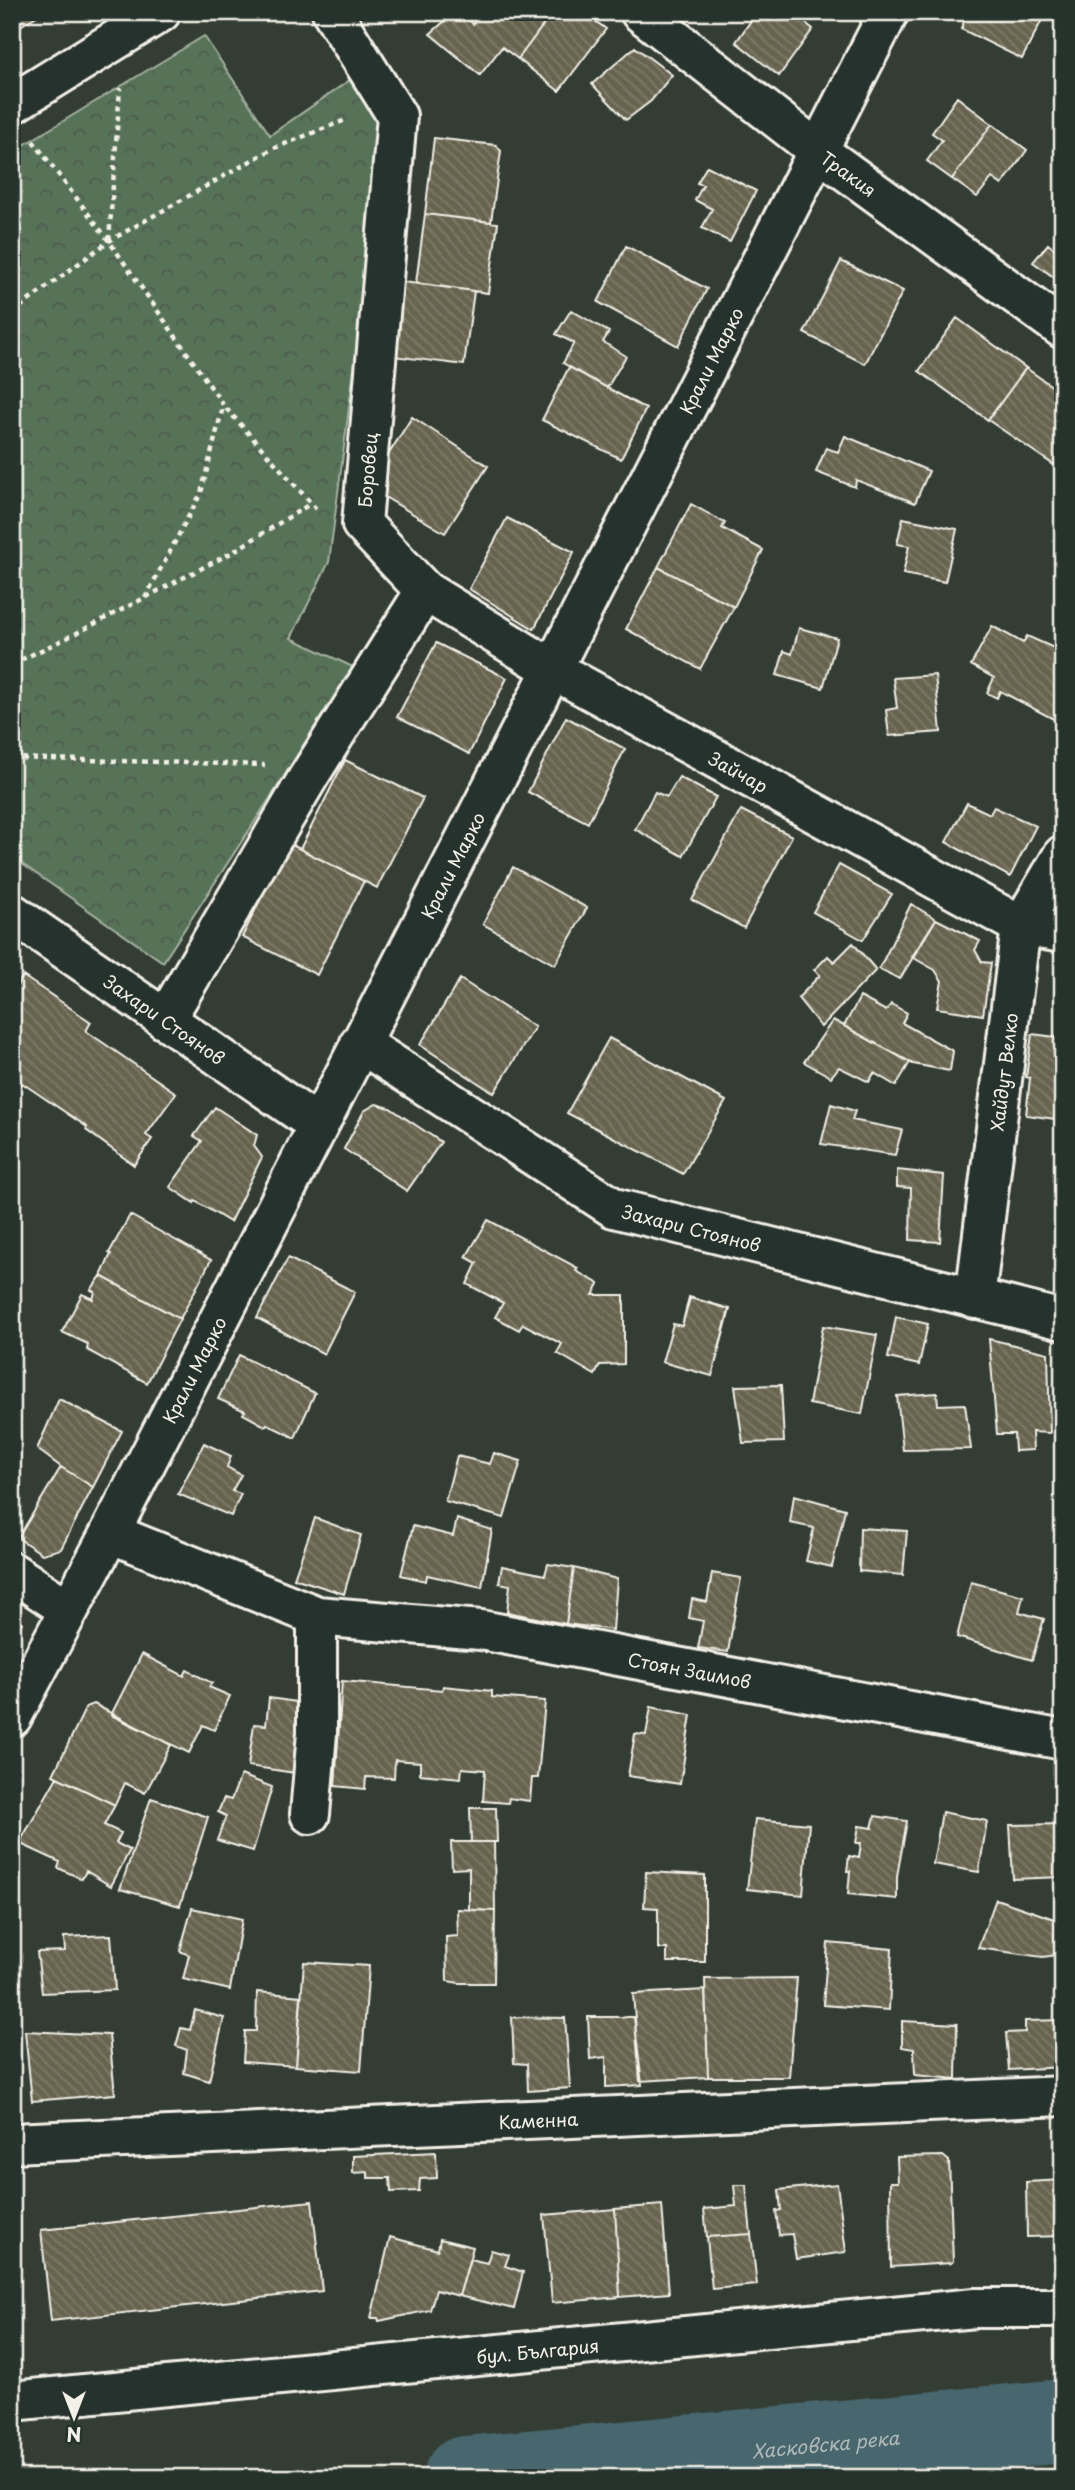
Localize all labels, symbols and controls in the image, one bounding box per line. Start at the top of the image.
street label: Тракия [816,144,882,203]
street label: Крали Марко [672,302,749,419]
street label: Боровец [350,431,383,508]
street label: Зайчар [704,744,773,799]
street label: Крали Марко [413,807,491,923]
street label: Захари Стоянов [99,967,231,1070]
street label: Хайдут Велко [982,1011,1024,1132]
street label: Захари Стоянов [620,1197,764,1258]
street label: Крали Марко [155,1311,232,1428]
street label: Стоян Заимов [626,1645,754,1694]
street label: Каменна [498,2104,580,2135]
street label: бул. България [475,2331,600,2370]
north arrow [38,2382,108,2452]
text: N [66,2421,82,2449]
water label: Хасковска река [750,2423,902,2465]

